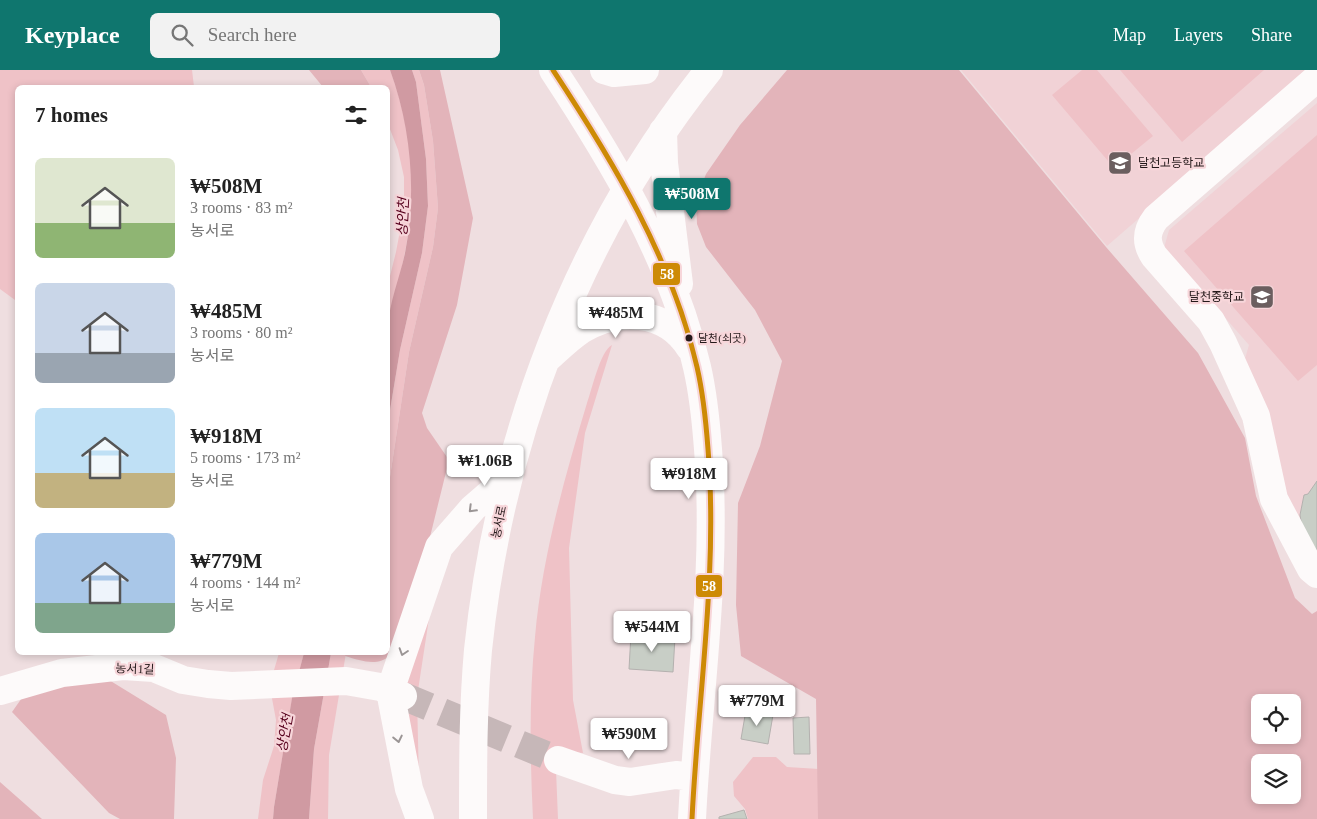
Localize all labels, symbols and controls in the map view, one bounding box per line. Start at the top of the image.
search box [150,13,500,58]
icon: search [168,21,196,49]
text: Keyplace [25,22,120,48]
text: Search here [208,24,297,45]
text: Map [1113,25,1146,45]
text: Layers [1174,25,1223,45]
text: Share [1251,25,1292,45]
icon: filters [342,101,370,129]
text: 7 homes [35,103,108,127]
school or university icon: 달천고등학교 [1107,150,1133,176]
place label: 달천고등학교 [1138,156,1204,170]
text: ₩508M [190,174,262,198]
icon: home [75,178,135,238]
pin: ₩508M [657,178,727,220]
text: ₩508M [664,185,720,202]
water label: 상안천 [394,196,412,237]
text: 3 rooms · 83 m² [190,199,293,216]
text: 농서로 [190,222,234,239]
line badge: 58 [652,262,681,286]
text: 58 [660,267,674,282]
school or university icon: 달천중학교 [1249,284,1275,310]
place label: 달천중학교 [1189,290,1244,304]
pin: ₩485M [581,296,651,339]
text: ₩485M [190,299,262,323]
icon: home [75,303,135,363]
text: ₩485M [588,304,644,321]
text: 3 rooms · 80 m² [190,324,293,341]
place label: 달천(쇠곳) [698,332,746,345]
marker: 달천(쇠곳) [684,333,694,343]
text: 농서로 [190,347,234,364]
text: ₩918M [190,424,262,448]
icon: home [75,428,135,488]
pin: ₩1.06B [444,444,526,487]
text: 5 rooms · 173 m² [190,449,301,466]
text: ₩1.06B [458,452,512,469]
pin: ₩918M [654,458,724,500]
text: ₩918M [661,465,717,482]
text: 농서로 [190,472,234,489]
one-way arrow [469,503,478,512]
street label: 농서로 [489,504,509,540]
text: ₩779M [190,549,262,573]
icon: home [75,553,135,613]
text: 4 rooms · 144 m² [190,574,301,591]
line badge: 58 [695,574,723,598]
text: 58 [702,579,716,594]
text: 농서로 [190,597,234,614]
pin: ₩544M [617,610,687,653]
text: ₩544M [624,618,680,635]
one-way arrow [398,648,408,656]
street label: 농서1길 [115,661,155,677]
pin: ₩779M [722,684,792,727]
text: ₩779M [729,692,785,709]
map controls [1251,694,1301,804]
button: locate [1251,694,1301,744]
water label: 상안천 [274,712,296,753]
pin: ₩590M [594,718,664,760]
text: ₩590M [601,725,657,742]
one-way arrow [392,734,403,743]
button: layers [1251,754,1301,804]

